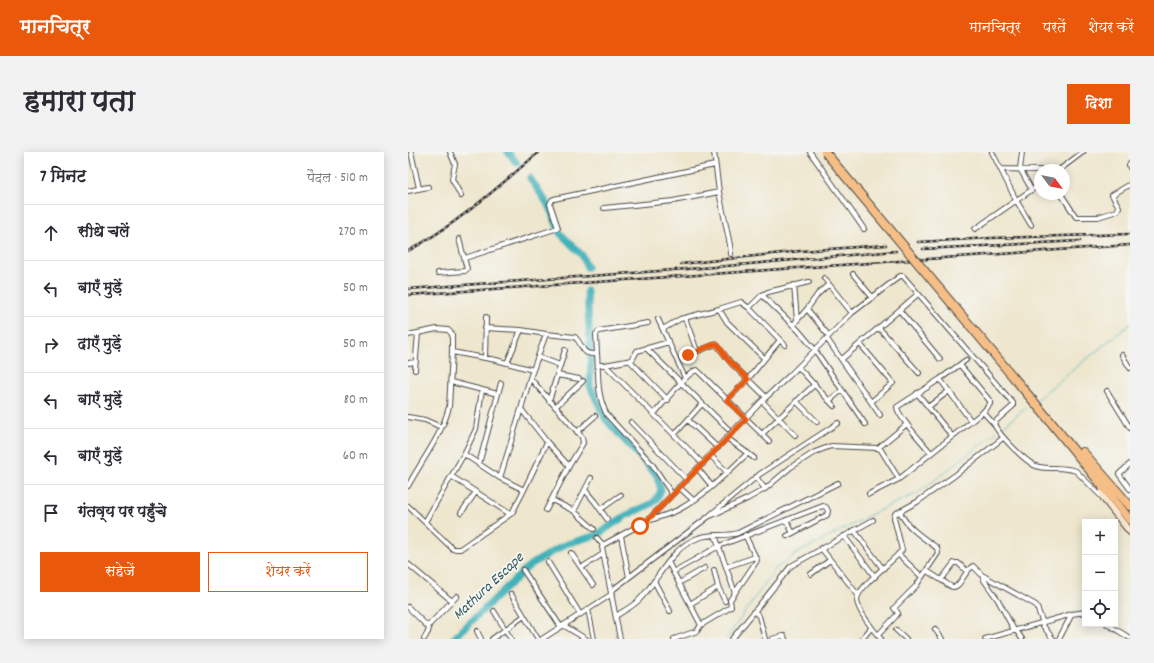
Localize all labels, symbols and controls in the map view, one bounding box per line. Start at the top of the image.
text: मानचित्र [20,15,90,42]
text: मानचित्र [969,18,1021,38]
text: परतें [1043,18,1066,38]
text: शेयर करें [1088,18,1134,38]
text: हमारा पता [24,84,135,124]
button: दिशा [1067,84,1130,124]
north arrow [1034,164,1070,200]
text: 7 मिनट [40,166,86,190]
text: पैदल · 510 m [307,169,368,188]
icon: ahead [40,222,62,244]
text: सीधे चलें [78,222,129,244]
text: 270 m [338,223,368,242]
icon: left [40,278,62,300]
text: बाएँ मुड़ें [78,278,122,300]
text: 50 m [343,279,368,298]
icon: right [40,334,62,356]
text: दाएँ मुड़ें [78,334,121,356]
text: 50 m [343,335,368,354]
route end [679,346,697,364]
icon: left [40,390,62,412]
text: बाएँ मुड़ें [78,390,122,412]
text: 80 m [344,391,368,410]
icon: left [40,446,62,468]
text: बाएँ मुड़ें [78,446,122,468]
text: 60 m [343,447,368,466]
icon: arrive [40,502,62,524]
text: गंतव्य पर पहुँचे [78,502,167,524]
route start [631,517,649,535]
map controls [1082,519,1118,627]
button: + [1082,519,1118,555]
water label: Mathura Escape [448,547,531,626]
button: सहेजें [40,552,200,592]
button: शेयर करें [208,552,368,592]
button: − [1082,555,1118,591]
button: locate [1082,591,1118,627]

